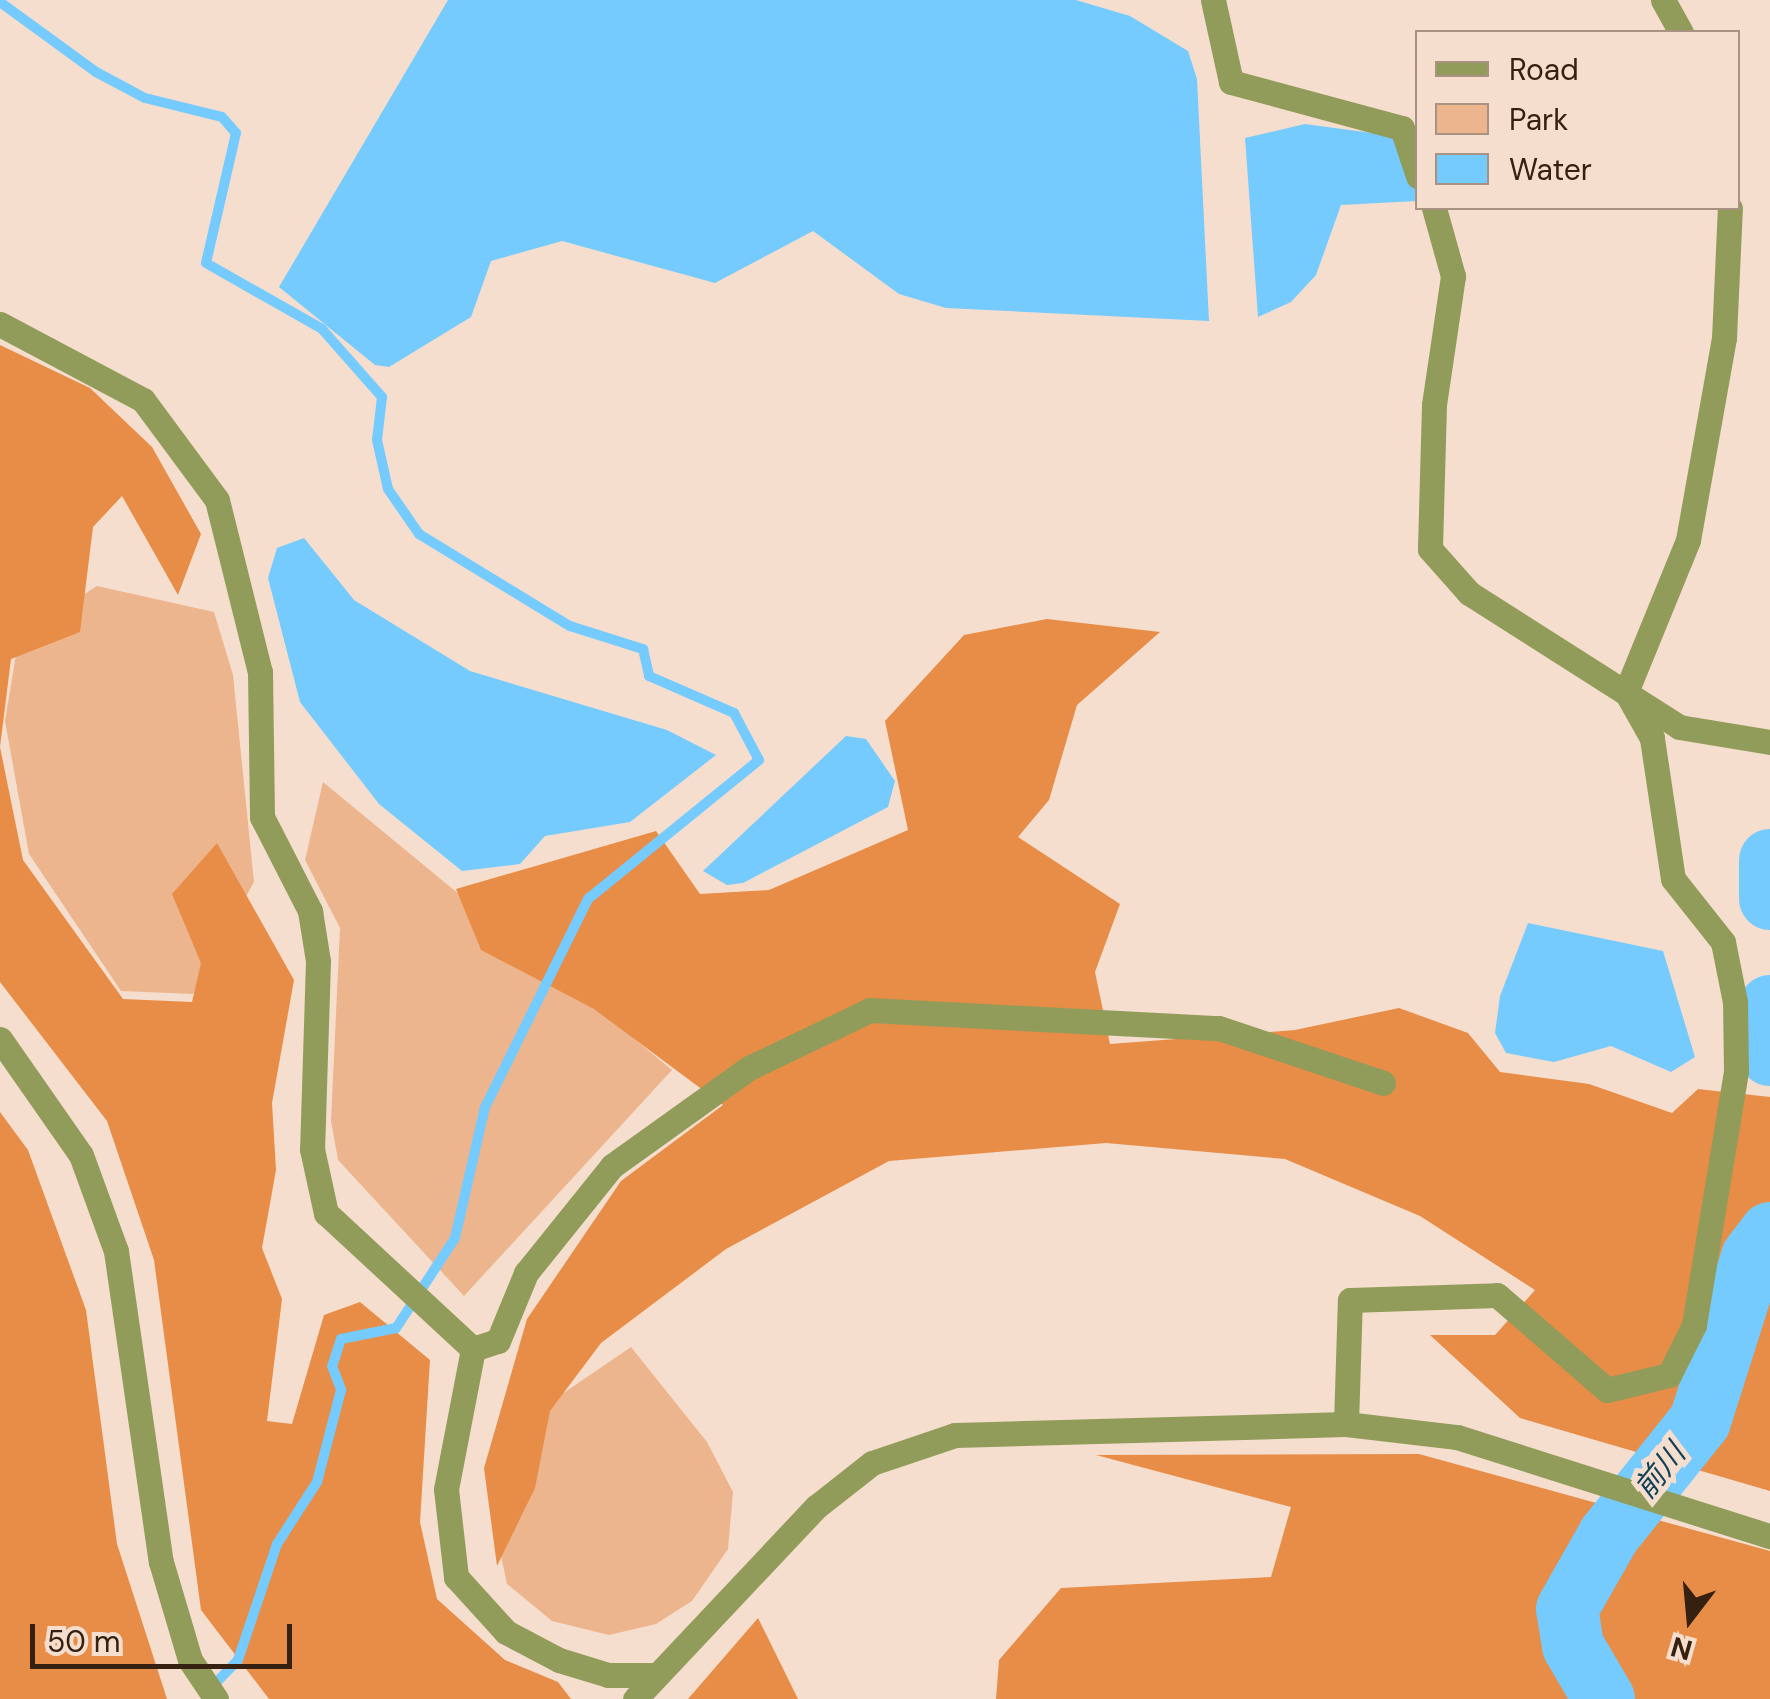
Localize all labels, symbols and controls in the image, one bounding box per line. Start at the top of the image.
legend [1415,30,1740,210]
text: Road [1509,50,1579,89]
text: Park [1509,100,1568,139]
text: Water [1509,150,1592,189]
water label: 前川 [1627,1436,1693,1506]
north arrow [1640,1569,1740,1669]
scale bar [35,1604,298,1666]
text: 50 m [47,1622,121,1661]
text: N [1667,1628,1697,1669]

